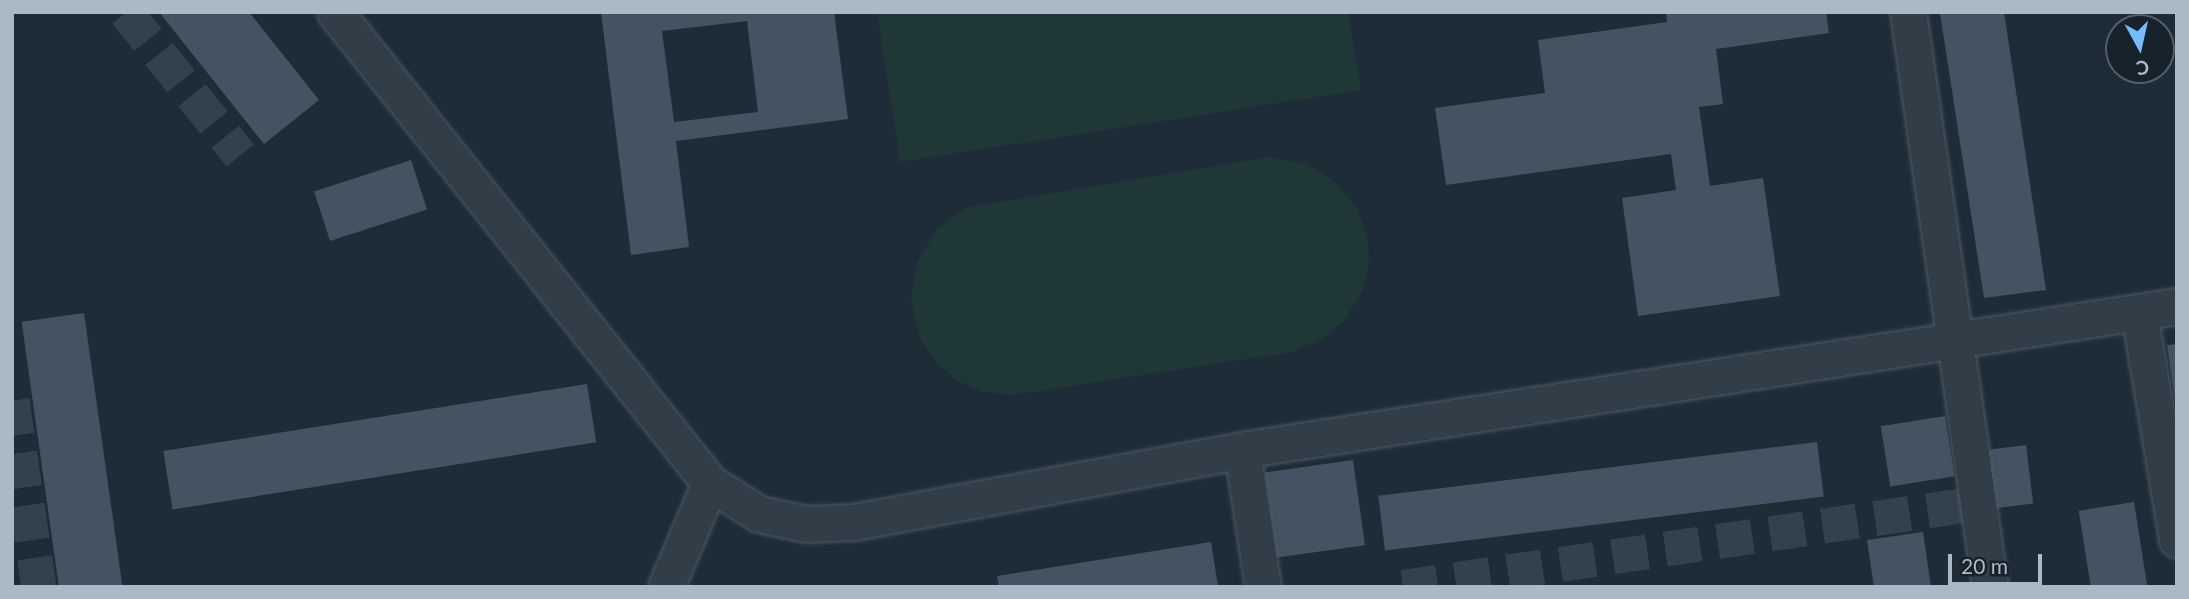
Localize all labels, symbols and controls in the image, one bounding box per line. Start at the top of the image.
north arrow [2105,14,2175,84]
text: С [2135,56,2151,81]
scale bar [1951,540,2046,584]
text: 20 m [1961,553,2008,578]

